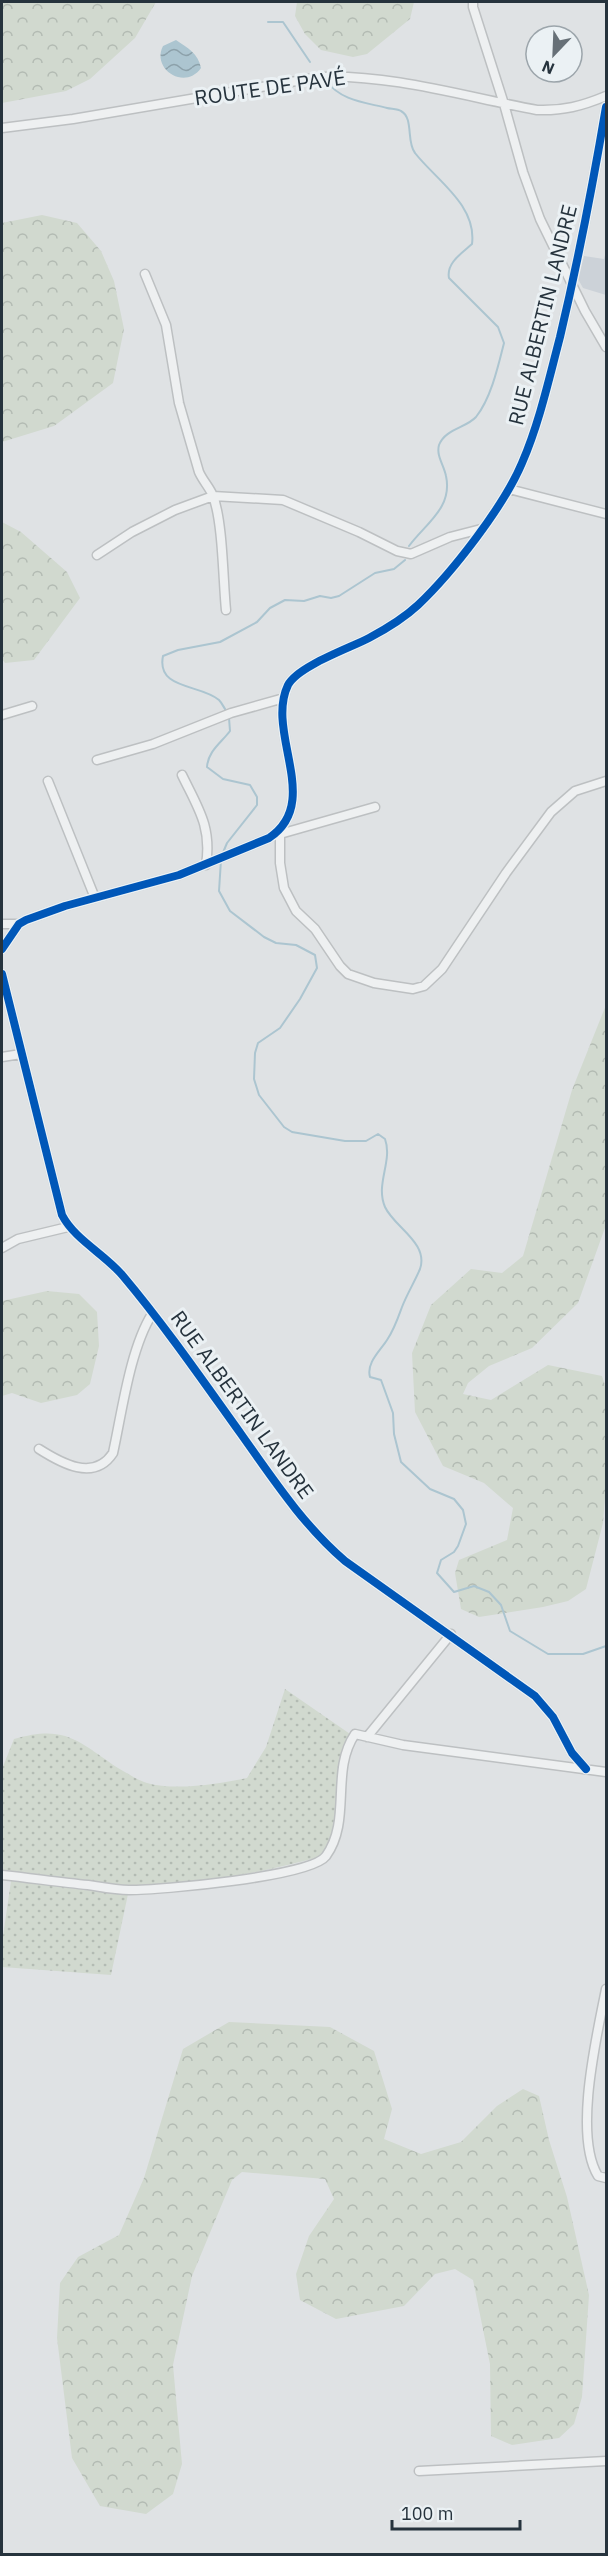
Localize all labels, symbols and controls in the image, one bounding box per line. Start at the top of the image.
north arrow [524,24,584,84]
text: N [539,56,557,79]
street label: ROUTE DE PAVÉ [193,63,347,111]
street label: RUE ALBERTIN LANDRE [501,201,583,428]
street label: RUE ALBERTIN LANDRE [165,1305,321,1504]
scale bar [392,2493,520,2531]
text: 100 m [401,2502,453,2525]

